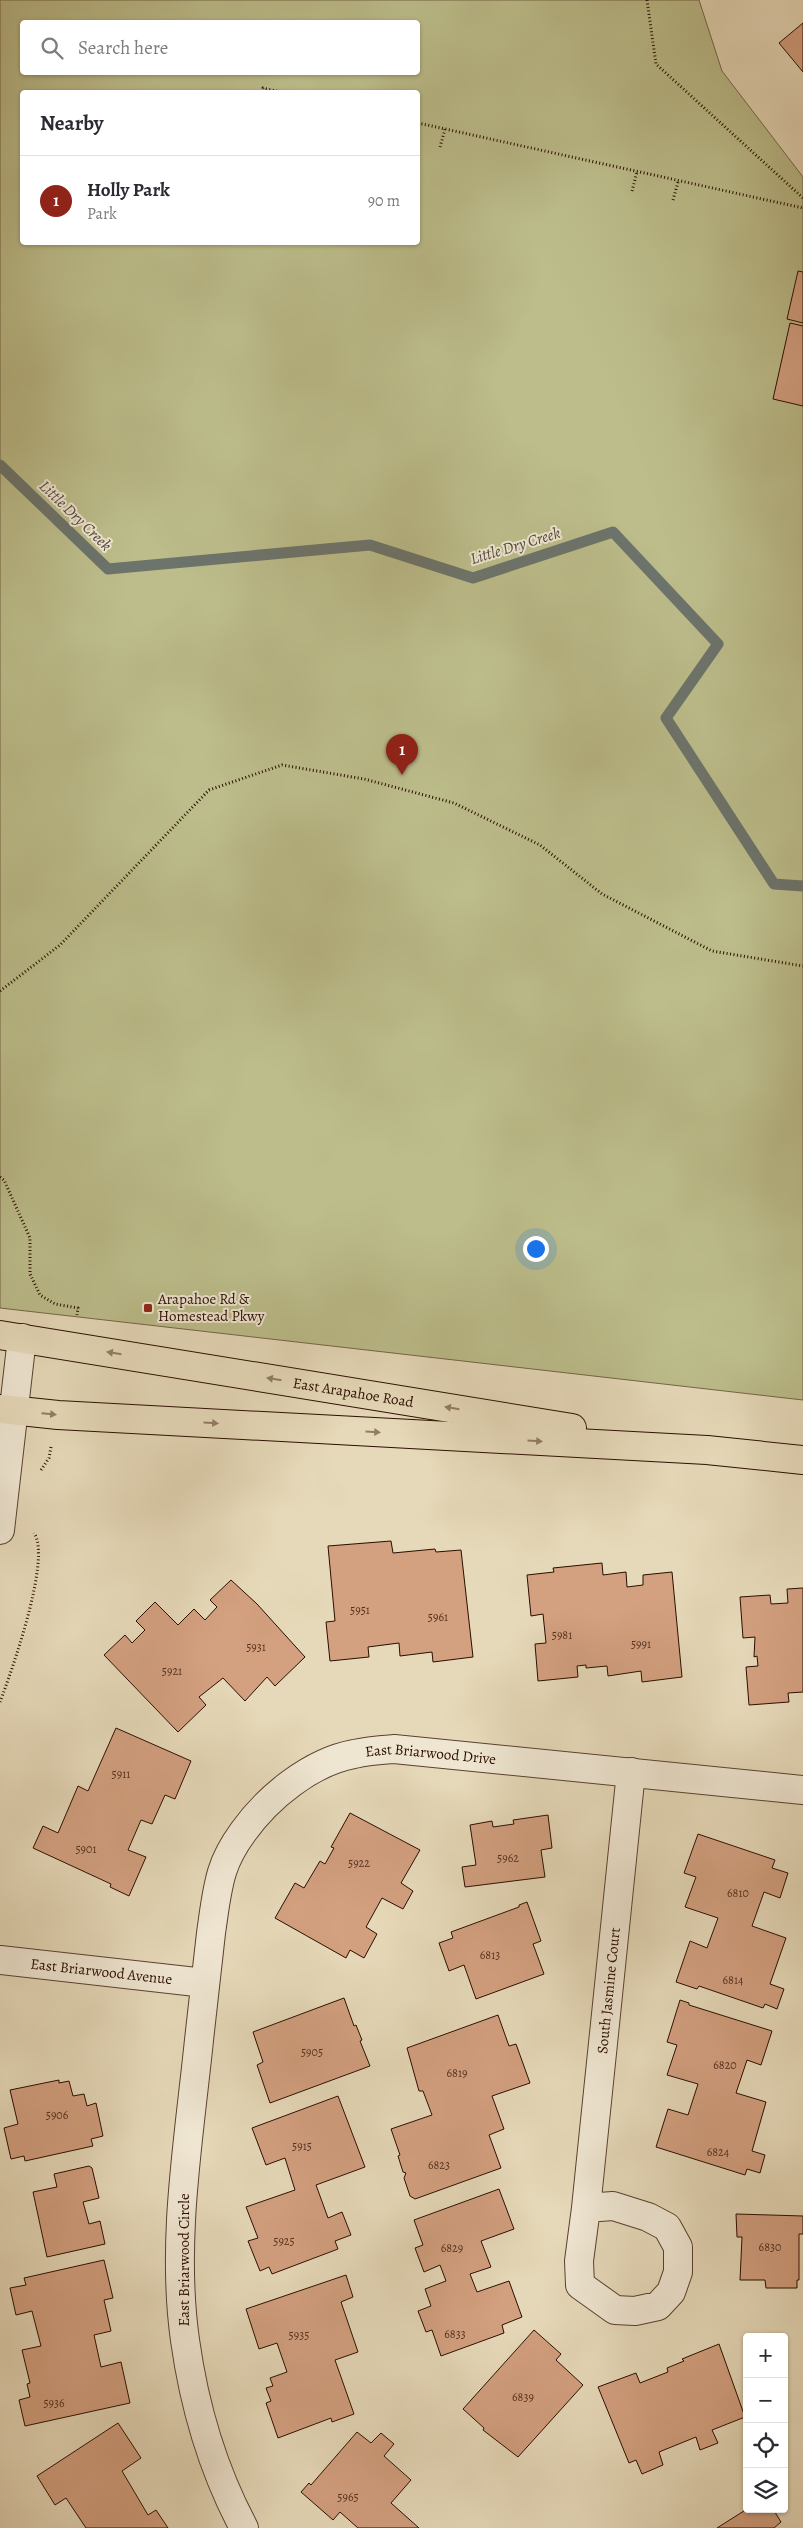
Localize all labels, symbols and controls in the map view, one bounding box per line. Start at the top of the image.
search box [20,20,420,75]
icon: search [38,34,66,62]
text: Search here [78,35,168,61]
text: Nearby [40,109,103,137]
text: Holly Park [87,177,170,203]
text: 1 [53,190,59,212]
text: 90 m [368,190,400,212]
text: Park [87,203,117,225]
water label: Little Dry Creek [34,475,116,556]
water label: Little Dry Creek [468,522,563,570]
pin: 1 [386,734,418,775]
your location [523,1236,549,1262]
place label: Arapahoe Rd & Homestead Pkwy [157,1289,265,1326]
marker: Arapahoe Rd & Homestead Pkwy [142,1302,154,1314]
one-way arrow [105,1348,121,1356]
street label: East Arapahoe Road [292,1373,416,1412]
one-way arrow [266,1375,282,1383]
one-way arrow [443,1403,459,1411]
one-way arrow [41,1410,57,1418]
one-way arrow [203,1419,219,1427]
one-way arrow [365,1428,381,1436]
one-way arrow [528,1437,544,1445]
house number: 5951 [350,1602,370,1618]
house number: 5961 [428,1609,448,1625]
house number: 5981 [552,1627,572,1643]
house number: 5991 [631,1636,651,1652]
house number: 5931 [246,1639,266,1655]
house number: 5921 [162,1663,182,1679]
street label: East Briarwood Drive [364,1739,497,1769]
house number: 5911 [112,1766,130,1782]
house number: 5901 [75,1841,97,1857]
house number: 5962 [497,1850,519,1866]
house number: 5922 [348,1855,370,1871]
house number: 6810 [727,1885,749,1901]
street label: South Jasmine Court [592,1926,625,2055]
house number: 6813 [480,1947,500,1963]
street label: East Briarwood Avenue [29,1953,174,1989]
house number: 6814 [723,1972,744,1988]
house number: 5905 [301,2044,323,2060]
house number: 6820 [713,2057,737,2073]
house number: 6819 [447,2065,467,2081]
house number: 5906 [46,2107,69,2123]
house number: 5915 [292,2138,312,2154]
house number: 6824 [707,2144,730,2160]
house number: 6823 [428,2157,450,2173]
street label: East Briarwood Circle [174,2193,194,2327]
house number: 5925 [273,2233,295,2249]
house number: 6830 [759,2239,781,2255]
house number: 6829 [441,2240,463,2256]
house number: 6833 [444,2326,466,2342]
house number: 5935 [289,2327,309,2343]
map controls [743,2333,788,2513]
button: + [743,2333,788,2378]
button: − [743,2378,788,2423]
house number: 6839 [512,2389,534,2405]
house number: 5936 [43,2395,65,2411]
button: locate [743,2423,788,2468]
button: layers [743,2468,788,2513]
house number: 5965 [337,2489,359,2505]

